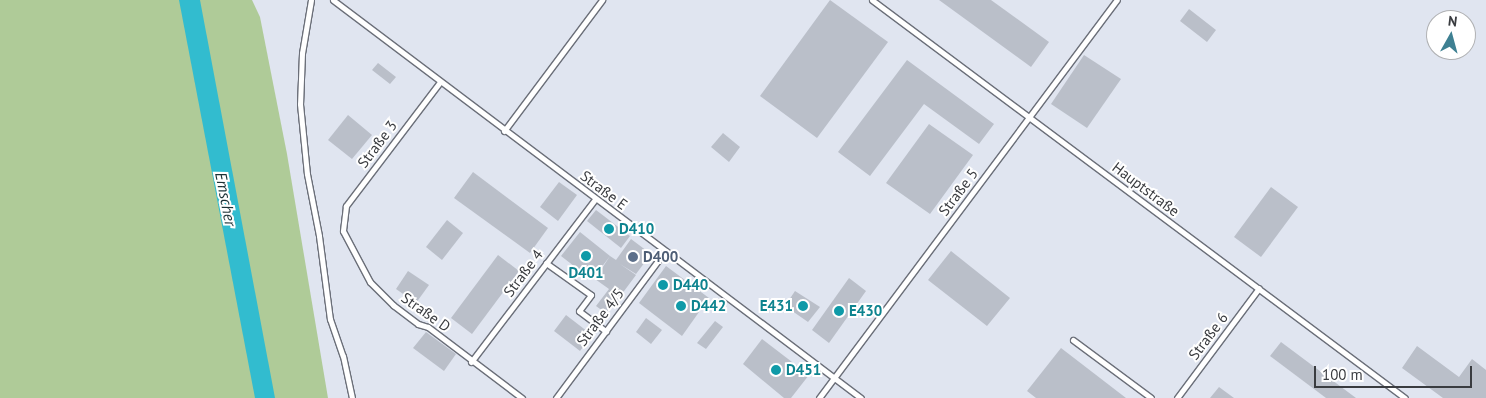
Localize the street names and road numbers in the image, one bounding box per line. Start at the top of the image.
street label: Straße 3 [353,117,401,171]
street label: Hauptstraße [1109,158,1183,220]
street label: Straße 5 [934,165,982,219]
street label: Straße E [577,167,631,213]
street label: Straße 4 [499,246,547,300]
street label: Straße 4/5 [572,285,628,349]
street label: Straße D [398,289,454,335]
street label: Straße 6 [1184,309,1232,363]

